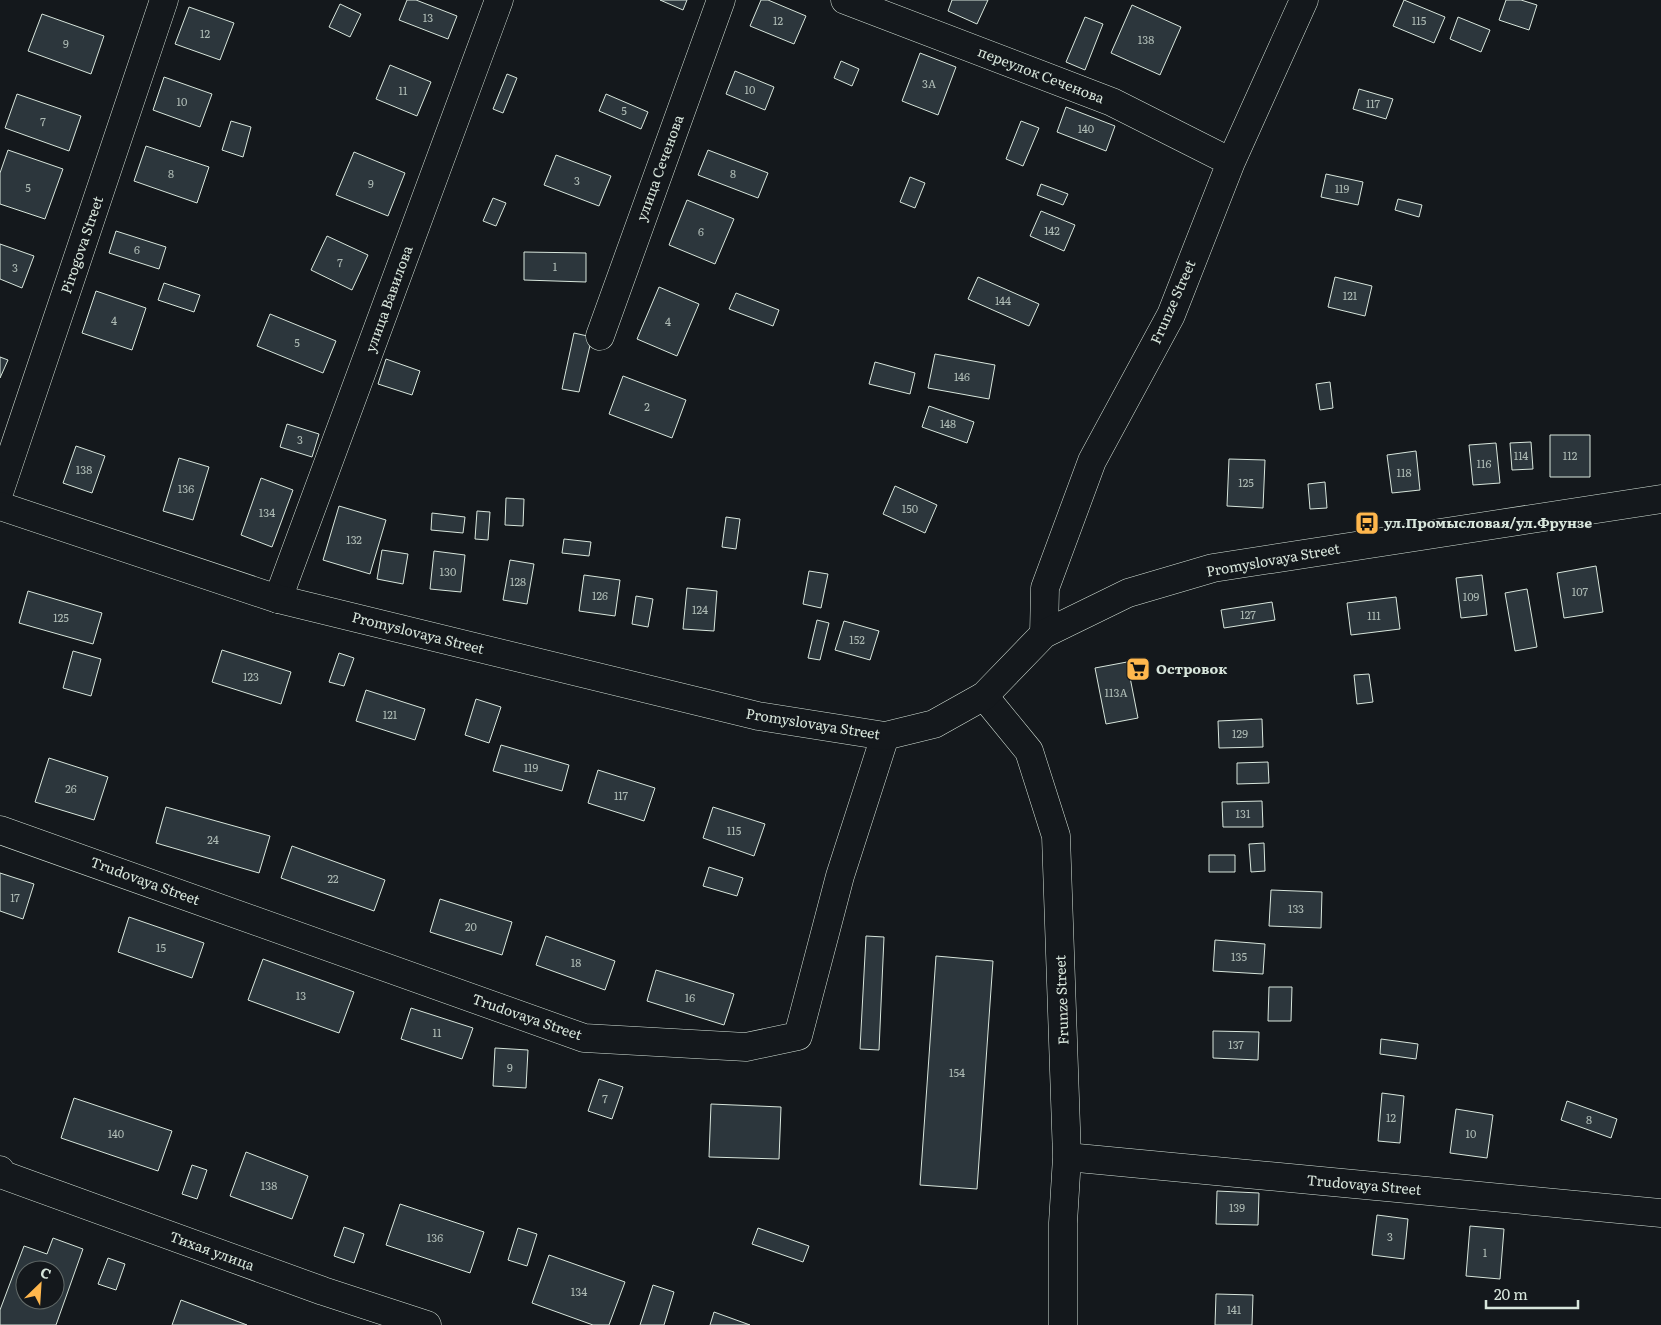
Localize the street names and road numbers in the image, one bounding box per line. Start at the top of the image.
street label: переулок Сеченова [975,41,1108,108]
street label: улица Сеченова [631,111,688,224]
street label: Pirogova Street [55,193,107,296]
street label: улица Вавилова [359,242,417,355]
street label: Frunze Street [1145,256,1200,347]
street label: Promyslovaya Street [1204,537,1342,581]
street label: Promyslovaya Street [350,606,487,658]
street label: Promyslovaya Street [745,703,882,744]
street label: Trudovaya Street [88,851,203,909]
street label: Frunze Street [1049,954,1073,1045]
street label: Trudovaya Street [470,988,585,1044]
street label: Trudovaya Street [1306,1169,1423,1199]
street label: Тихая улица [167,1225,258,1275]

